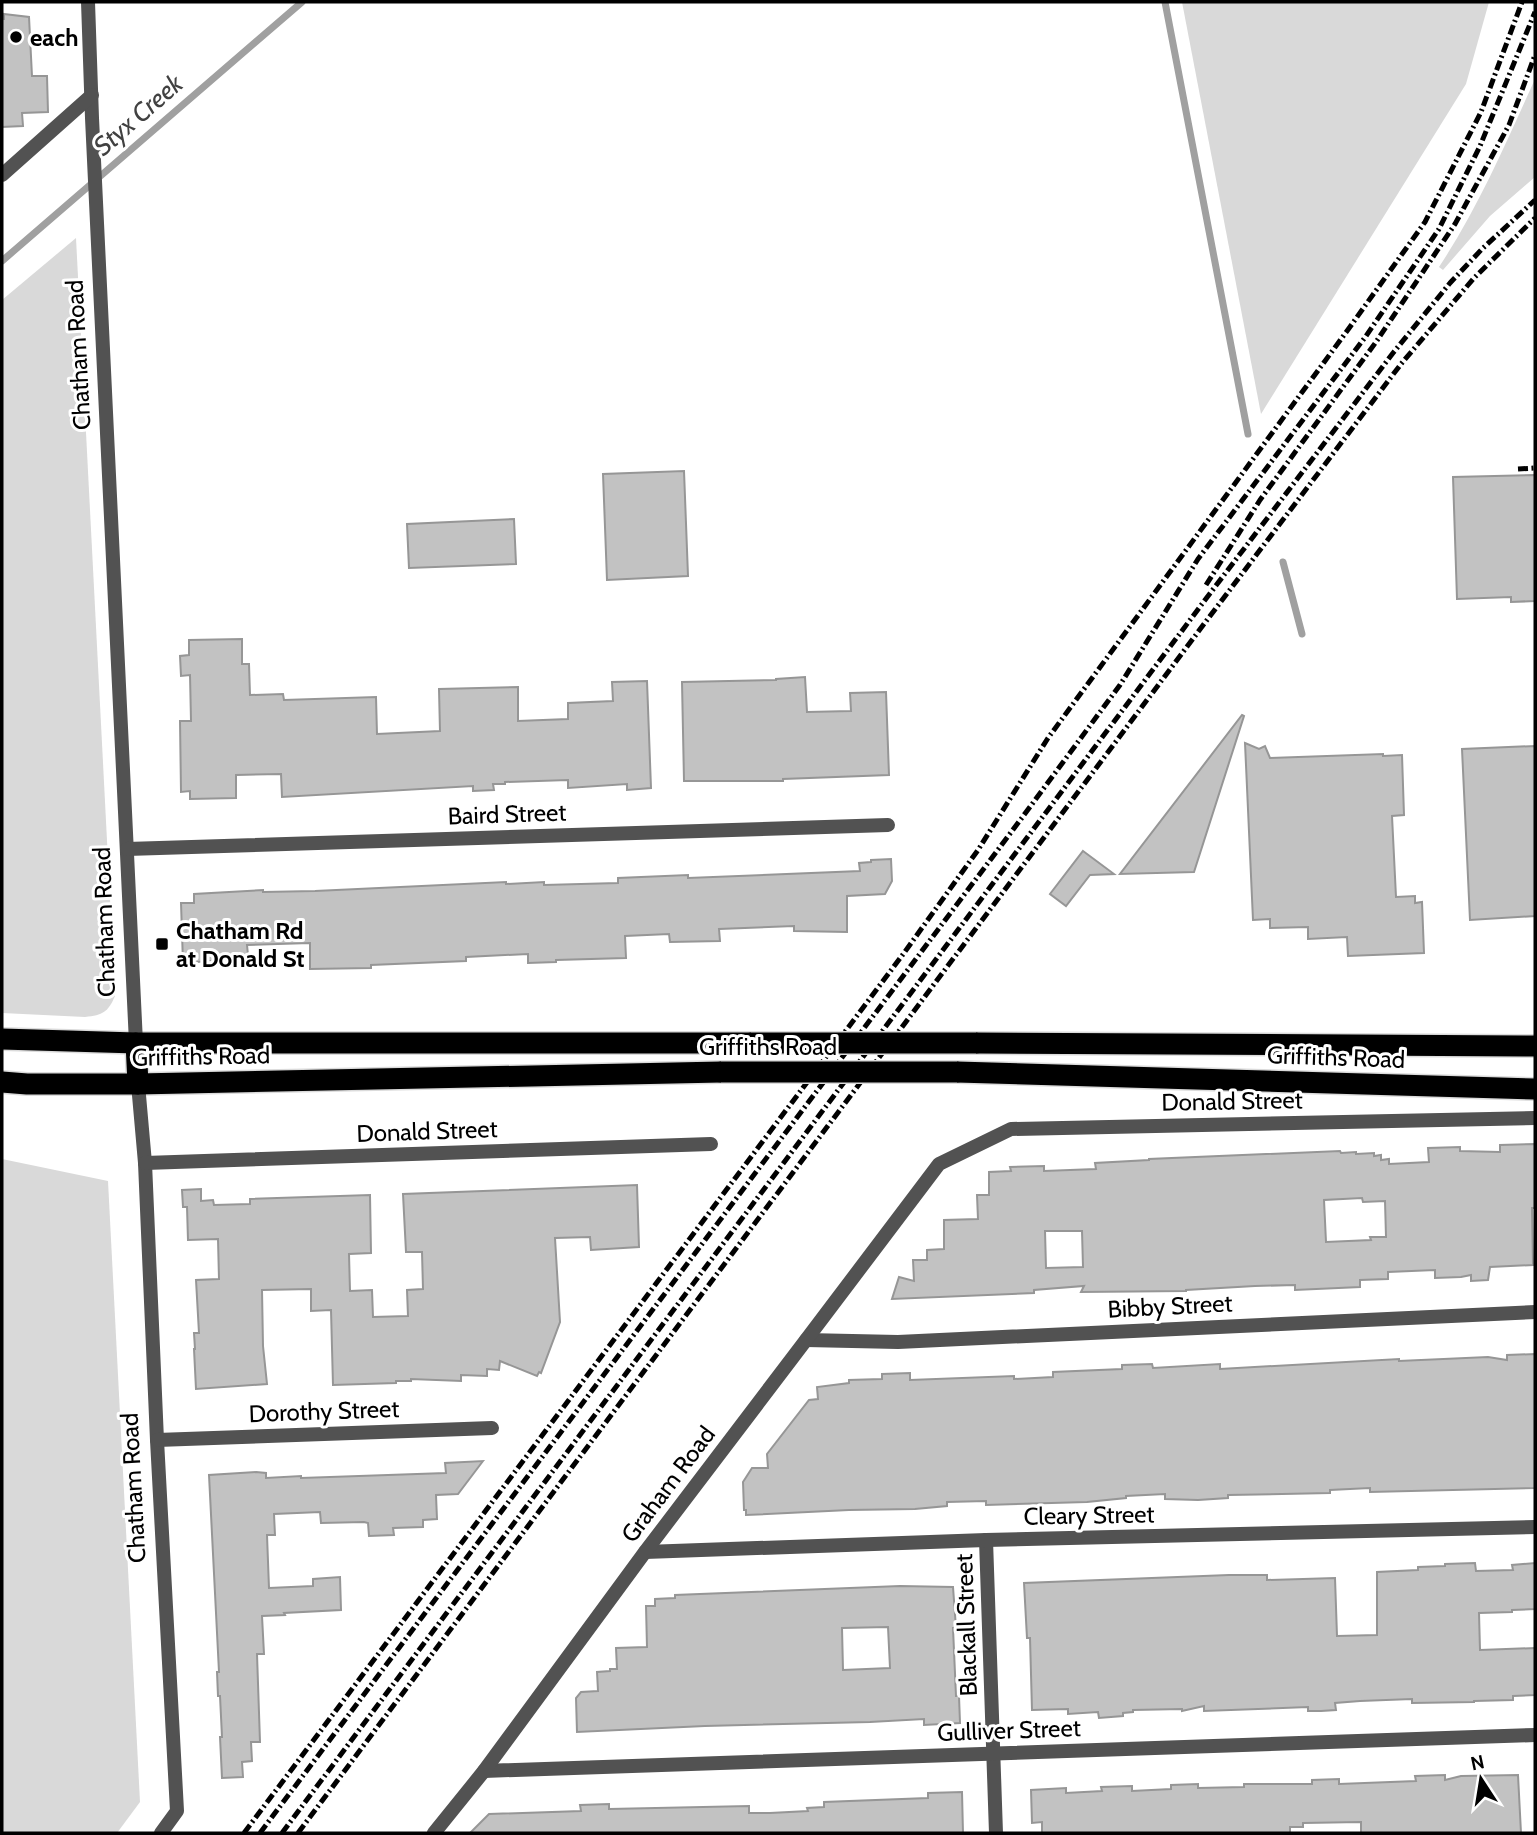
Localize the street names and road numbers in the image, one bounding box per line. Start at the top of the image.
street label: Chatham Road [60,279,96,431]
street label: Baird Street [447,797,567,831]
street label: Chatham Road [87,846,121,998]
street label: Griffiths Road [699,1032,837,1061]
street label: Griffiths Road [132,1040,270,1072]
street label: Griffiths Road [1266,1040,1406,1074]
street label: Donald Street [1161,1085,1303,1117]
street label: Donald Street [356,1114,498,1148]
street label: Bibby Street [1107,1288,1233,1324]
street label: Dorothy Street [248,1394,400,1428]
street label: Chatham Road [115,1412,151,1564]
street label: Graham Road [615,1420,721,1548]
street label: Cleary Street [1023,1499,1155,1531]
street label: Blackall Street [949,1553,983,1697]
street label: Gulliver Street [937,1713,1081,1747]

